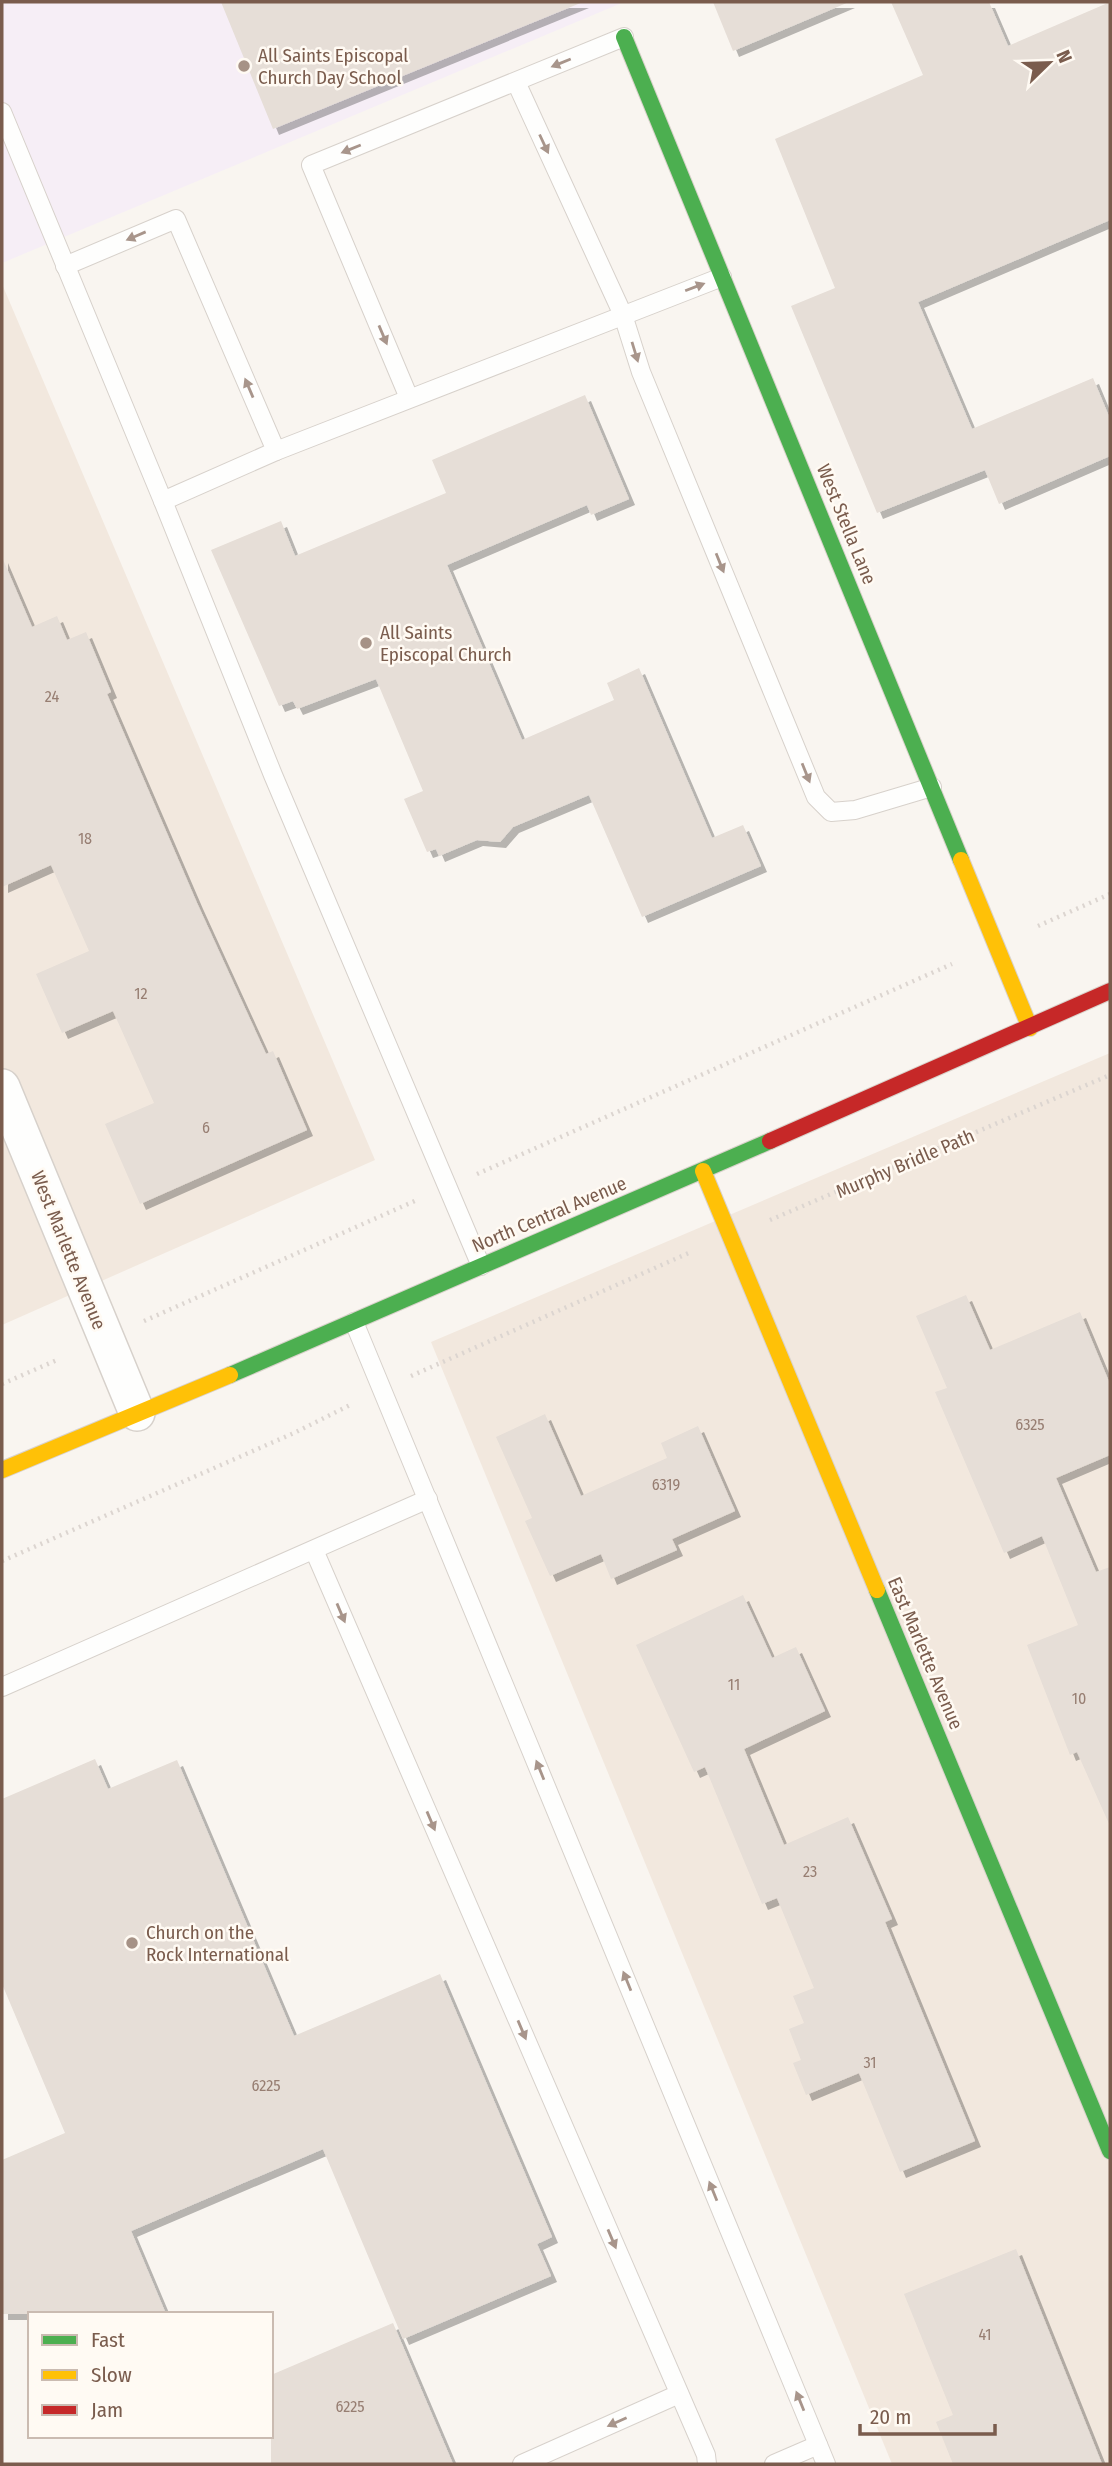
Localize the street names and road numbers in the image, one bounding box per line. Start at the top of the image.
street label: West Stella Lane [812,461,881,588]
street label: Murphy Bridle Path [832,1124,978,1203]
street label: West Marlette Avenue [26,1168,111,1333]
street label: North Central Avenue [469,1172,630,1257]
street label: East Marlette Avenue [883,1573,968,1733]

